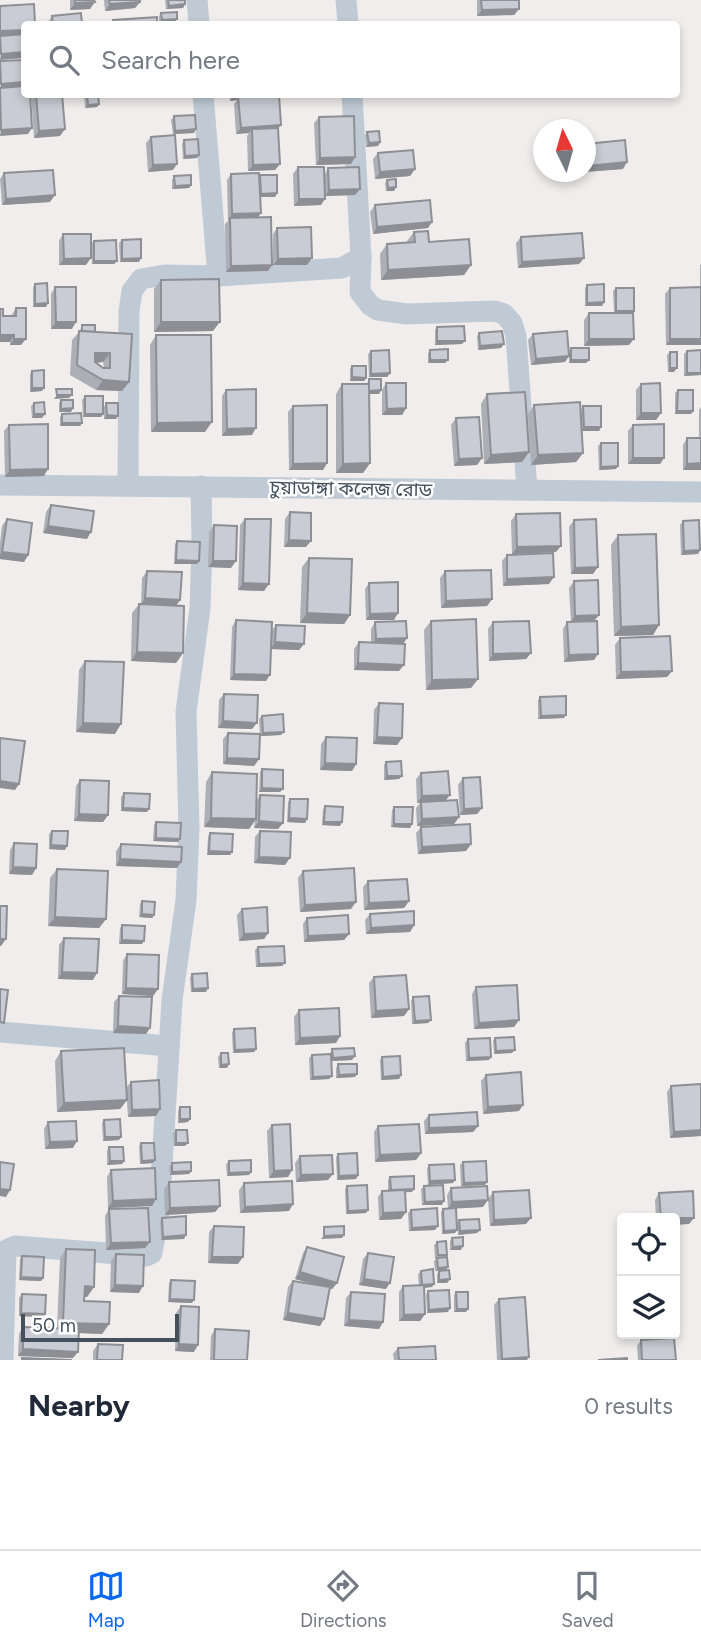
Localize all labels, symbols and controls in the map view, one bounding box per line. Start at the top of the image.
search box [21,21,680,98]
icon: search [45,41,83,79]
text: Search here [101,44,240,76]
north arrow [533,119,596,182]
street label: চুয়াডাঙ্গা কলেজ রোড [269,476,433,502]
map controls [617,1213,680,1339]
button: locate [617,1213,680,1276]
button: layers [617,1276,680,1339]
scale bar [21,1311,178,1343]
text: 50 m [32,1314,76,1337]
text: Nearby [28,1387,130,1424]
text: 0 results [584,1392,673,1420]
tab: Map [87,1567,125,1632]
tab: Directions [300,1567,387,1632]
tab: Saved [561,1567,614,1632]

